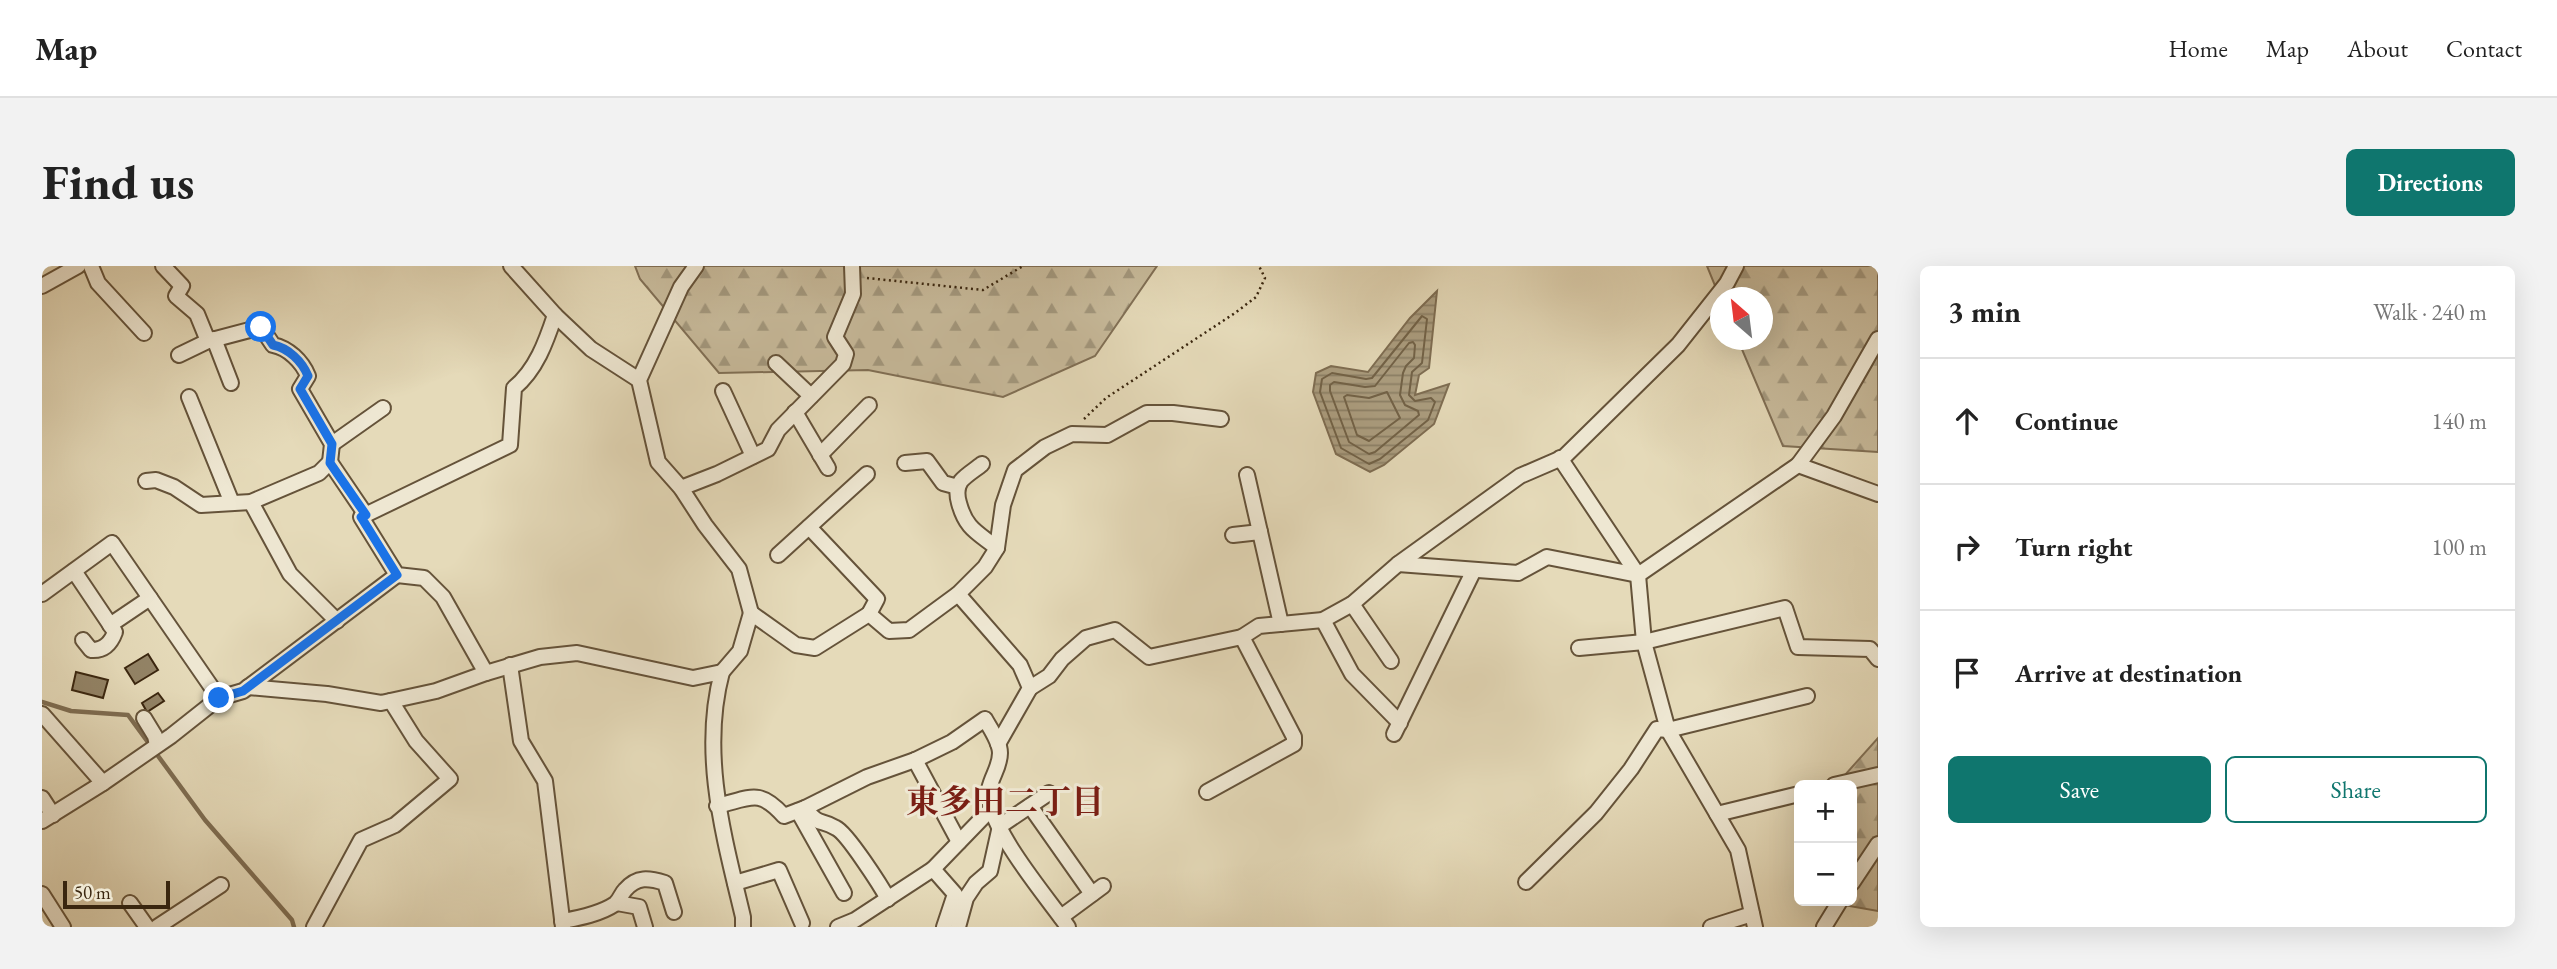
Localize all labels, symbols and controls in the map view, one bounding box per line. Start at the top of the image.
text: Map [35,27,97,70]
text: Home [2168,33,2228,64]
text: Map [2266,33,2309,64]
text: About [2347,33,2408,64]
text: Contact [2446,33,2522,64]
button: Directions [2346,149,2515,216]
text: Find us [42,150,194,214]
north arrow [1710,287,1773,350]
text: 3 min [1948,292,2021,331]
text: Walk · 240 m [2373,297,2487,327]
route start [245,311,276,342]
icon: ahead [1948,402,1986,440]
text: Continue [2015,404,2118,438]
text: 140 m [2431,406,2487,436]
icon: right [1948,528,1986,566]
text: Turn right [2015,530,2133,564]
text: 100 m [2431,532,2487,562]
icon: arrive [1948,654,1986,692]
text: Arrive at destination [2015,656,2242,690]
route end [203,682,234,713]
button: Save [1948,756,2211,823]
button: Share [2225,756,2487,823]
district label: 東多田二丁目 [906,780,1104,823]
map controls [1794,780,1857,906]
button: + [1794,780,1857,843]
button: − [1794,843,1857,906]
scale bar [63,878,170,910]
text: 50 m [74,880,111,905]

